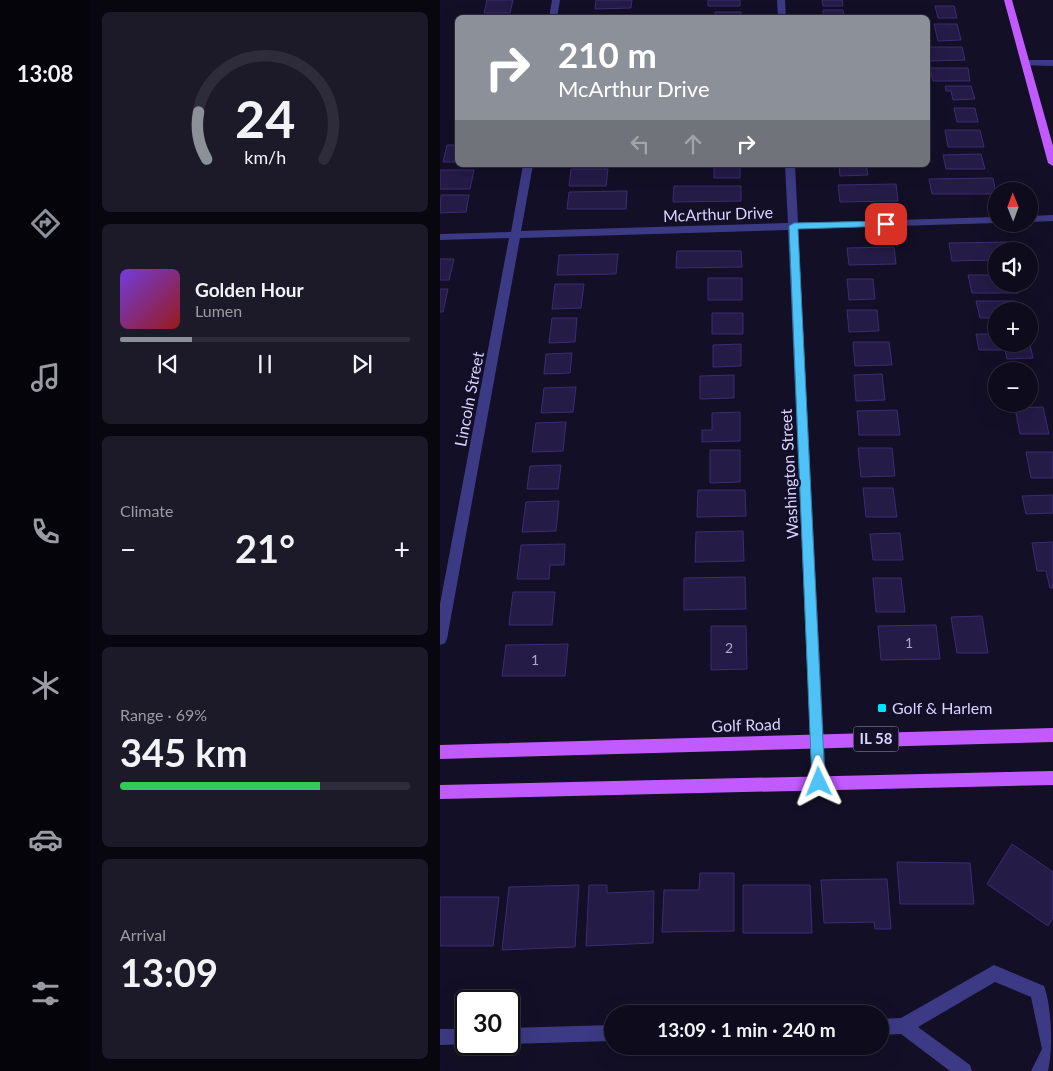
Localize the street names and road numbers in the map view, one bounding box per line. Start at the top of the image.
street label: McArthur Drive [663,202,773,225]
street label: Lincoln Street [450,349,487,448]
street label: Washington Street [776,408,801,540]
street label: Golf Road [711,714,781,735]
road number: IL 58 [854,726,898,752]

